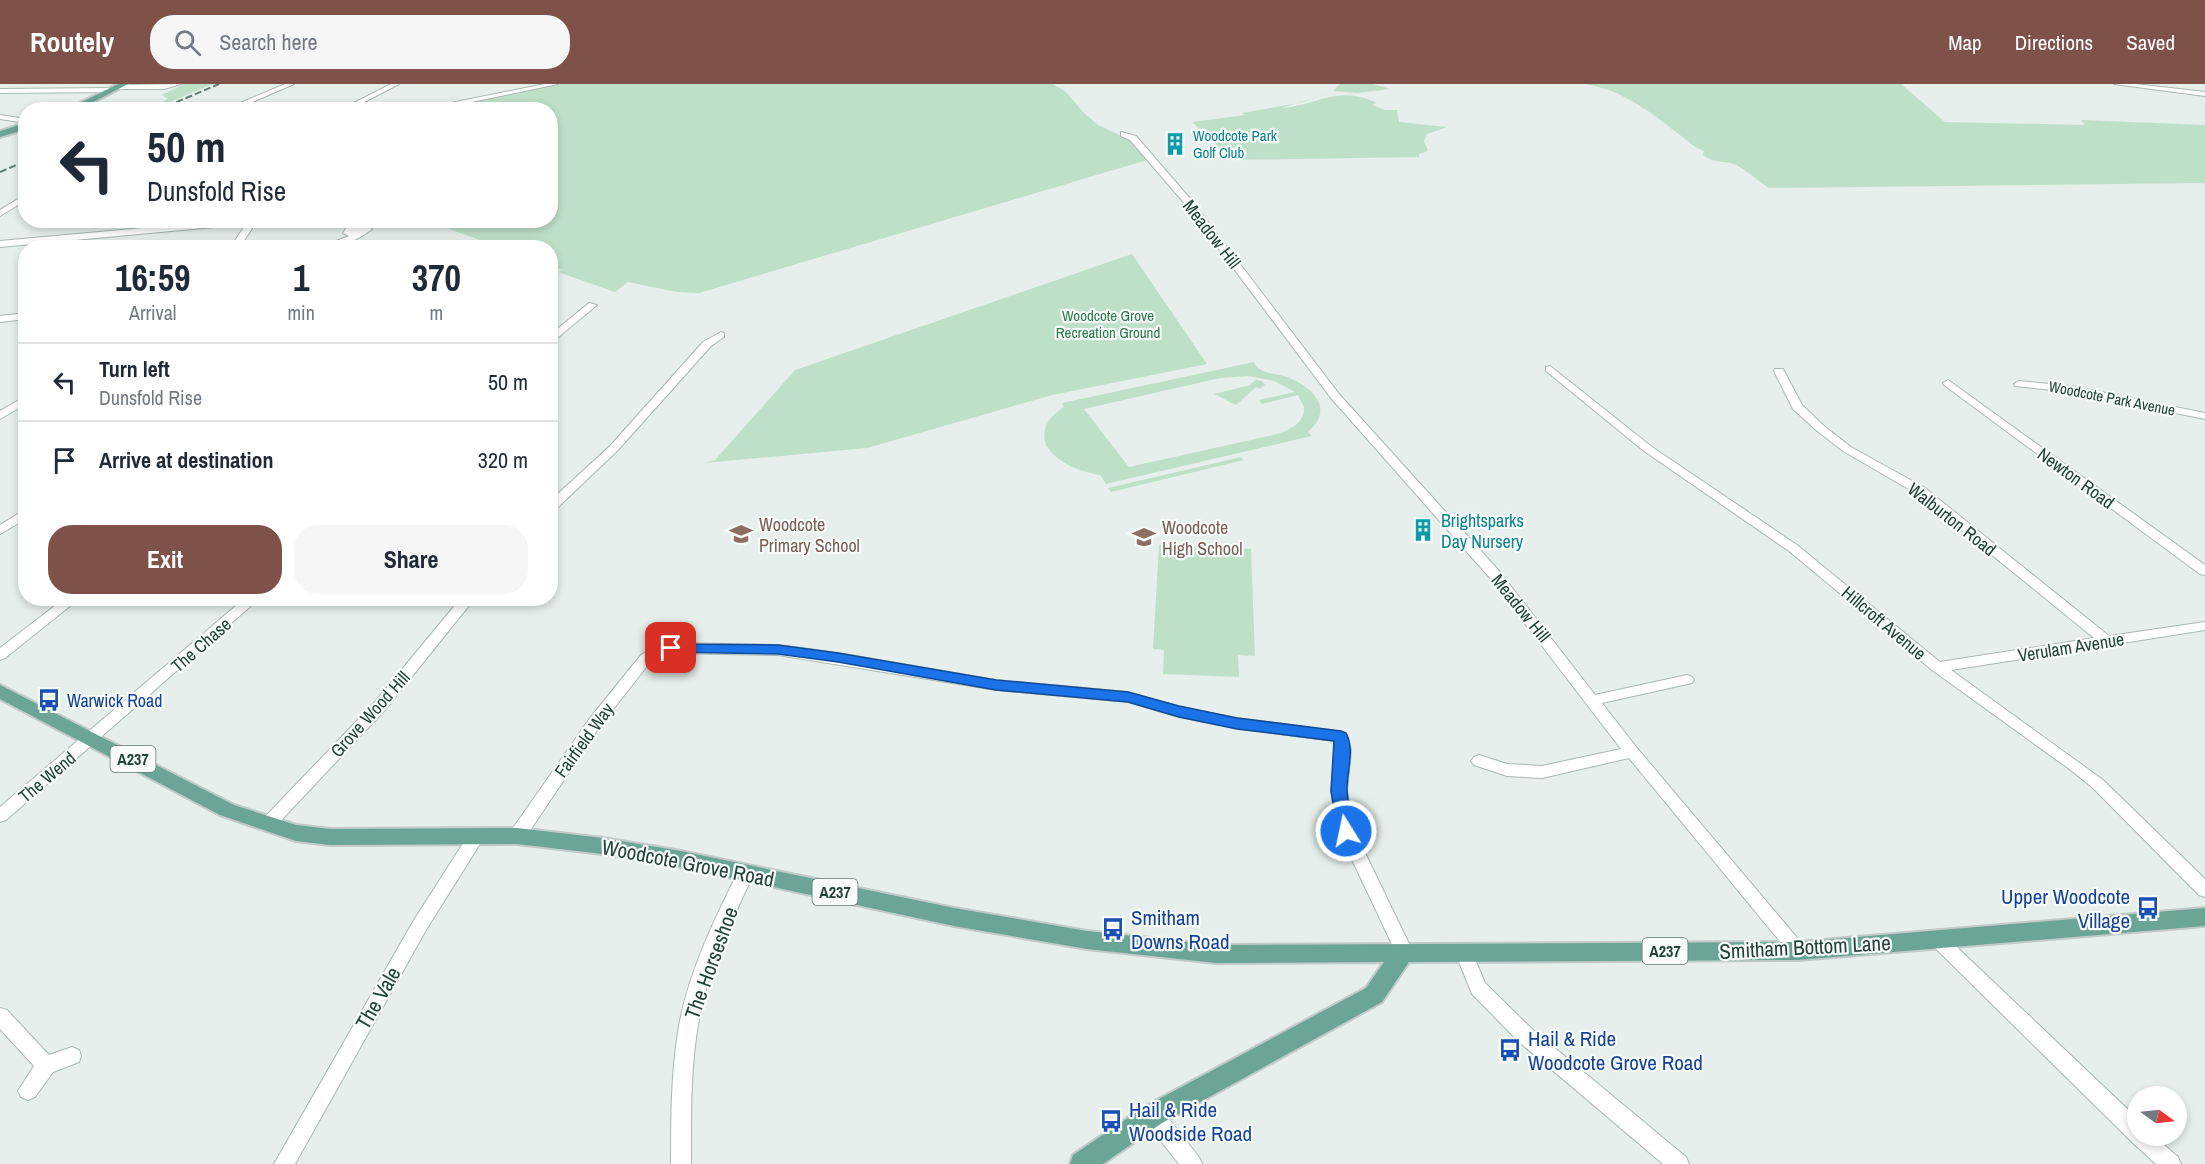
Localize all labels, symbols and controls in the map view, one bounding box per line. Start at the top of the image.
search box [150,15,570,69]
text: Routely [30,23,114,61]
icon: search [171,26,204,59]
text: Search here [219,27,317,57]
text: Map [1948,28,1982,57]
text: Directions [2015,28,2093,57]
text: Saved [2126,28,2175,57]
text: 50 m [147,119,226,175]
place label: Woodcote Park Golf Club [1193,125,1278,163]
icon: left [48,126,126,204]
building icon: Woodcote Park Golf Club [1162,131,1188,157]
text: Dunsfold Rise [147,173,286,209]
street label: Meadow Hill [1177,194,1247,274]
text: 16:59 [115,254,190,302]
text: 1 [293,254,309,302]
text: 370 [412,254,461,302]
text: Arrival [129,299,176,326]
text: min [287,299,315,326]
text: m [430,299,443,326]
park label: Woodcote Grove Recreation Ground [1056,305,1160,343]
text: Turn left [99,354,170,384]
icon: left [48,366,81,399]
text: 50 m [488,367,528,397]
street label: Woodcote Park Avenue [2047,375,2177,421]
text: Dunsfold Rise [99,384,202,411]
street label: Newton Road [2032,442,2120,514]
icon: arrive [48,444,81,477]
text: Arrive at destination [99,445,273,475]
text: 320 m [478,445,528,475]
street label: Walburton Road [1902,476,2002,562]
place label: Brightsparks Day Nursery [1441,508,1524,554]
place label: Woodcote Primary School [759,512,860,558]
place label: Woodcote High School [1162,515,1242,561]
building icon: Brightsparks Day Nursery [1410,517,1436,543]
school or university icon: Woodcote Primary School [728,521,754,547]
school or university icon: Woodcote High School [1131,524,1157,550]
button: Exit [48,525,282,594]
button: Share [294,525,528,594]
street label: Meadow Hill [1486,569,1556,647]
street label: Hillcroft Avenue [1836,580,1932,666]
street label: The Chase [166,612,236,678]
pin [645,622,696,673]
street label: Verulam Avenue [2016,626,2126,668]
icon: arrive [654,631,687,664]
street label: Grove Wood Hill [325,665,415,763]
bus stop icon: Warwick Road [36,687,62,713]
place label: Warwick Road [67,688,162,713]
street label: Fairfield Way [548,697,620,782]
street label: The Wend [13,746,81,808]
road number: A237 [110,746,156,772]
position arrow [1314,799,1378,863]
street label: Woodcote Grove Road [599,832,777,894]
road number: A237 [812,879,858,905]
place label: Upper Woodcote Village [2001,882,2130,935]
bus stop icon: Upper Woodcote Village [2135,895,2161,921]
street label: The Horseshoe [677,903,745,1023]
place label: Smitham Downs Road [1131,903,1230,956]
bus stop icon: Smitham Downs Road [1100,916,1126,942]
street label: Smitham Bottom Lane [1719,928,1891,966]
road number: A237 [1642,938,1688,964]
street label: The Vale [349,961,407,1035]
place label: Hail & Ride Woodcote Grove Road [1528,1024,1703,1077]
bus stop icon: Hail & Ride Woodcote Grove Road [1497,1037,1523,1063]
north arrow [2127,1086,2187,1146]
map controls [2127,1086,2187,1146]
place label: Hail & Ride Woodside Road [1129,1095,1252,1148]
bus stop icon: Hail & Ride Woodside Road [1098,1108,1124,1134]

